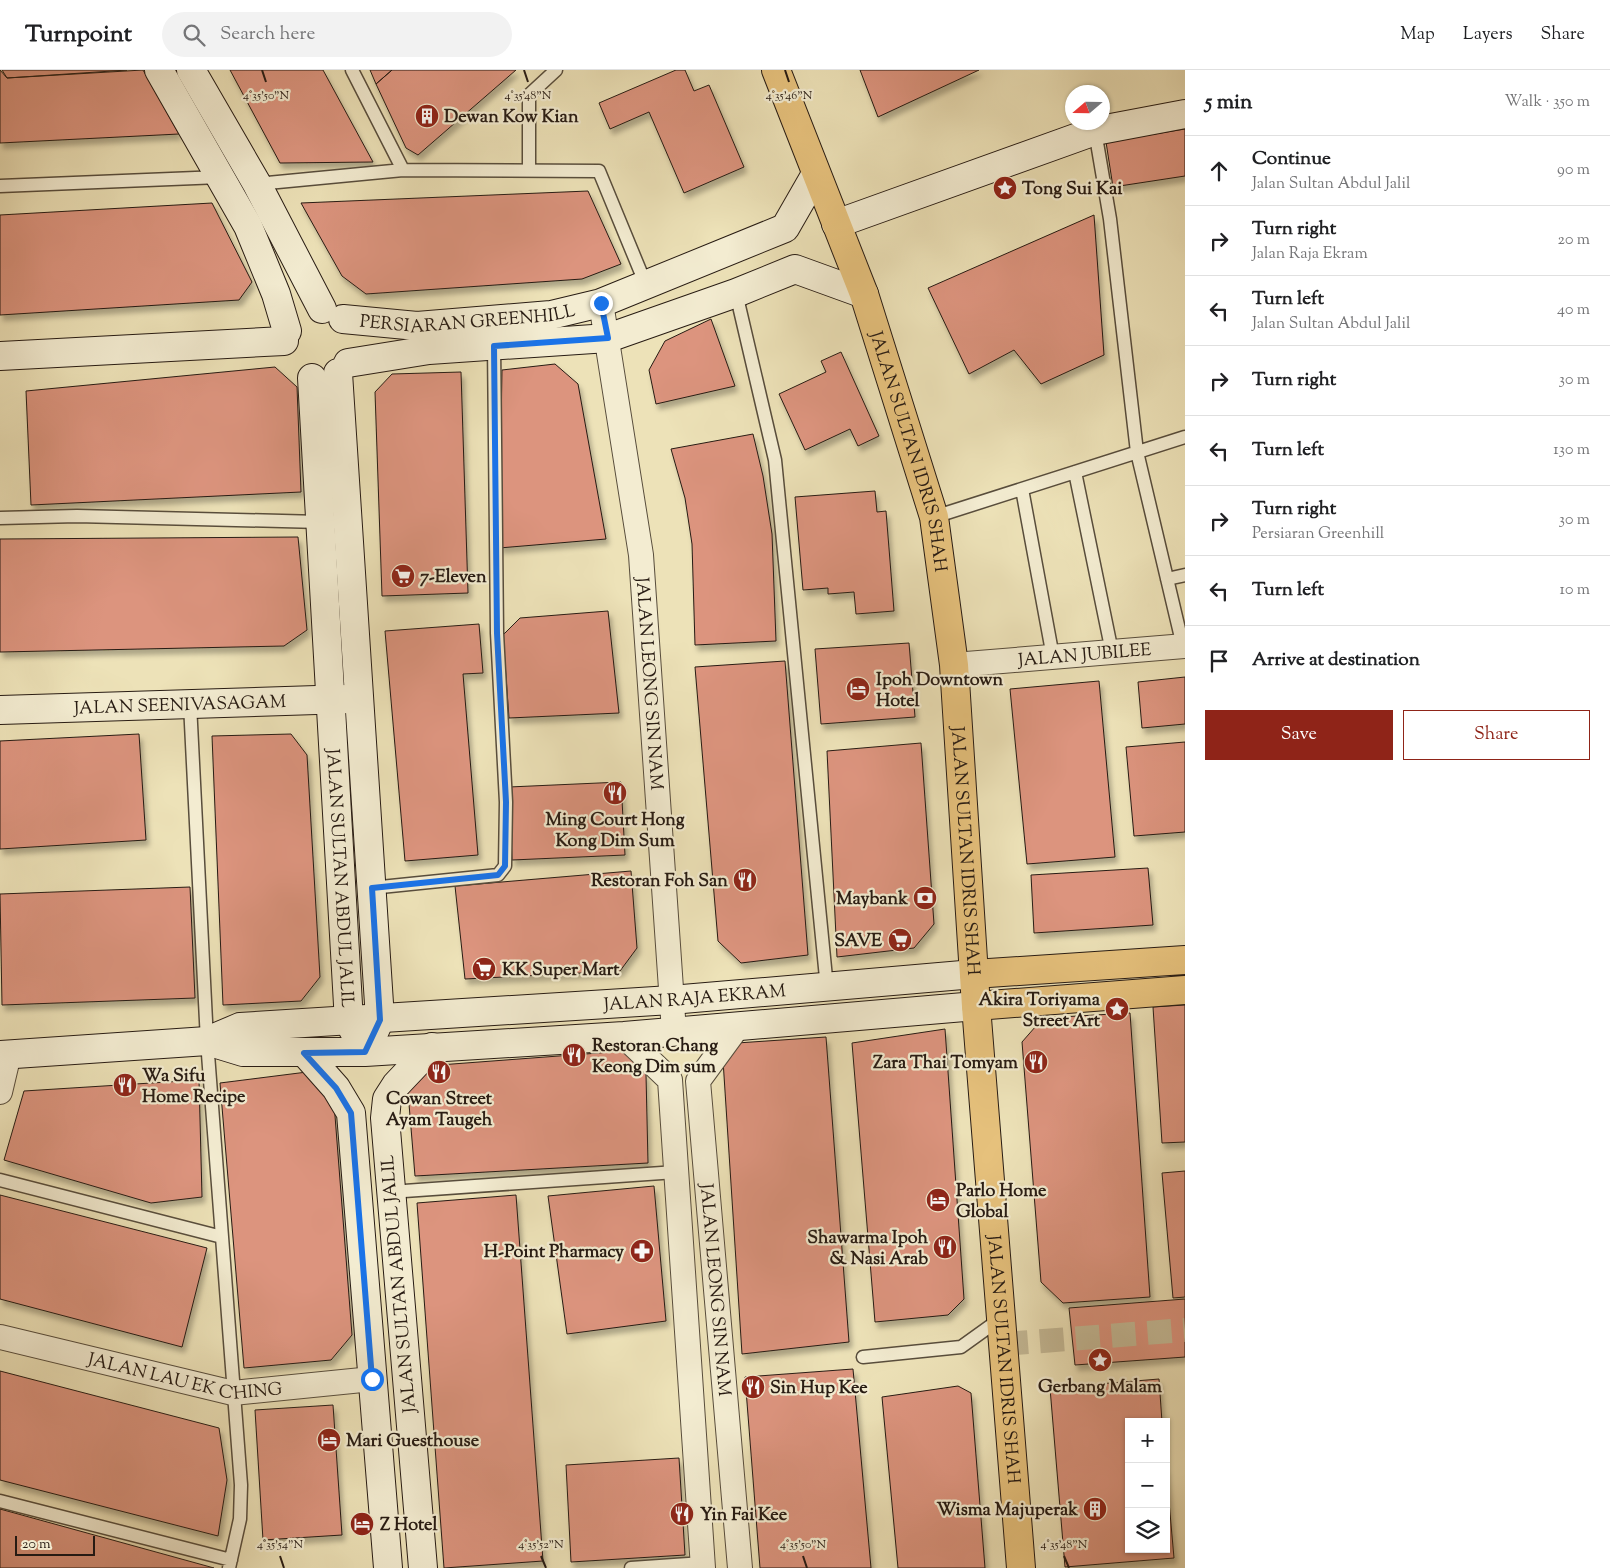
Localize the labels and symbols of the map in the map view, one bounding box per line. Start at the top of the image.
north arrow [1065,85,1110,130]
text: 4°35'50"N [243,87,289,105]
text: 4°35'48"N [505,87,552,105]
text: 4°35'46"N [766,87,813,105]
building icon: Dewan Kow Kian [414,103,440,129]
place label: Dewan Kow Kian [444,105,579,131]
place icon: Tong Sui Kai [992,175,1018,201]
place label: Tong Sui Kai [1022,177,1123,203]
route end [590,292,613,315]
street label: PERSIARAN GREENHILL [358,299,578,342]
street label: JALAN SULTAN IDRIS SHAH [861,327,952,574]
supermarket icon: 7-Eleven [390,563,416,589]
place label: 7-Eleven [420,565,487,591]
street label: JALAN LEONG SIN NAM [627,575,668,792]
street label: JALAN JUBILEE [1016,638,1152,675]
place label: Ipoh Downtown Hotel [876,668,1003,715]
hotel icon: Ipoh Downtown Hotel [845,676,871,702]
street label: JALAN SEENIVASAGAM [72,690,287,723]
street label: JALAN SULTAN IDRIS SHAH [943,725,985,976]
street label: JALAN SULTAN ABDUL JALIL [318,747,359,1009]
restaurant icon: Ming Court Hong Kong Dim Sum [602,780,628,806]
place label: Ming Court Hong Kong Dim Sum [545,808,685,855]
restaurant icon: Restoran Foh San [732,867,758,893]
place label: Restoran Foh San [591,869,728,895]
bank icon: Maybank [912,885,938,911]
place label: Maybank [836,887,908,913]
supermarket icon: SAVE [887,927,913,953]
place label: SAVE [834,929,882,955]
supermarket icon: KK Super Mart [471,956,497,982]
place label: KK Super Mart [502,958,620,984]
street label: JALAN RAJA EKRAM [602,979,787,1019]
place label: Akira Toriyama Street Art [979,988,1101,1035]
place icon: Akira Toriyama Street Art [1104,996,1130,1022]
place label: Restoran Chang Keong Dim sum [592,1034,718,1081]
restaurant icon: Restoran Chang Keong Dim sum [561,1042,587,1068]
restaurant icon: Zara Thai Tomyam [1023,1049,1049,1075]
place label: Zara Thai Tomyam [873,1051,1018,1077]
restaurant icon: Cowan Street Ayam Taugeh [426,1059,452,1085]
place label: Wa Sifu Home Recipe [142,1064,246,1111]
restaurant icon: Wa Sifu Home Recipe [112,1072,138,1098]
place label: Cowan Street Ayam Taugeh [386,1087,493,1134]
street label: JALAN SULTAN ABDUL JALIL [376,1154,424,1415]
place label: Parlo Home Global [956,1179,1047,1226]
street label: JALAN LEONG SIN NAM [692,1182,736,1398]
hotel icon: Parlo Home Global [925,1187,951,1213]
place label: Shawarma Ipoh & Nasi Arab [807,1226,928,1273]
street label: JALAN SULTAN IDRIS SHAH [979,1233,1025,1485]
restaurant icon: Shawarma Ipoh & Nasi Arab [932,1234,958,1260]
pharmacy icon: H-Point Pharmacy [629,1238,655,1264]
place label: H-Point Pharmacy [484,1240,624,1266]
street label: JALAN LAU EK CHING [84,1347,284,1408]
place icon: Gerbang Malam [1087,1347,1113,1373]
route start [361,1368,384,1391]
restaurant icon: Sin Hup Kee [740,1374,766,1400]
place label: Gerbang Malam [1038,1375,1162,1401]
place label: Sin Hup Kee [770,1376,868,1402]
hotel icon: Mari Guesthouse [316,1427,342,1453]
place label: Mari Guesthouse [346,1429,480,1455]
building icon: Wisma Majuperak [1082,1496,1108,1522]
place label: Wisma Majuperak [937,1498,1078,1524]
restaurant icon: Yin Fai Kee [669,1501,695,1527]
place label: Yin Fai Kee [700,1503,788,1529]
hotel icon: Z Hotel [349,1511,375,1537]
place label: Z Hotel [380,1513,438,1539]
scale bar [15,1533,95,1556]
text: 4°35'54"N [257,1536,303,1554]
text: 4°35'52"N [518,1536,564,1554]
text: 4°35'50"N [780,1536,826,1554]
text: 4°35'48"N [1041,1536,1088,1554]

